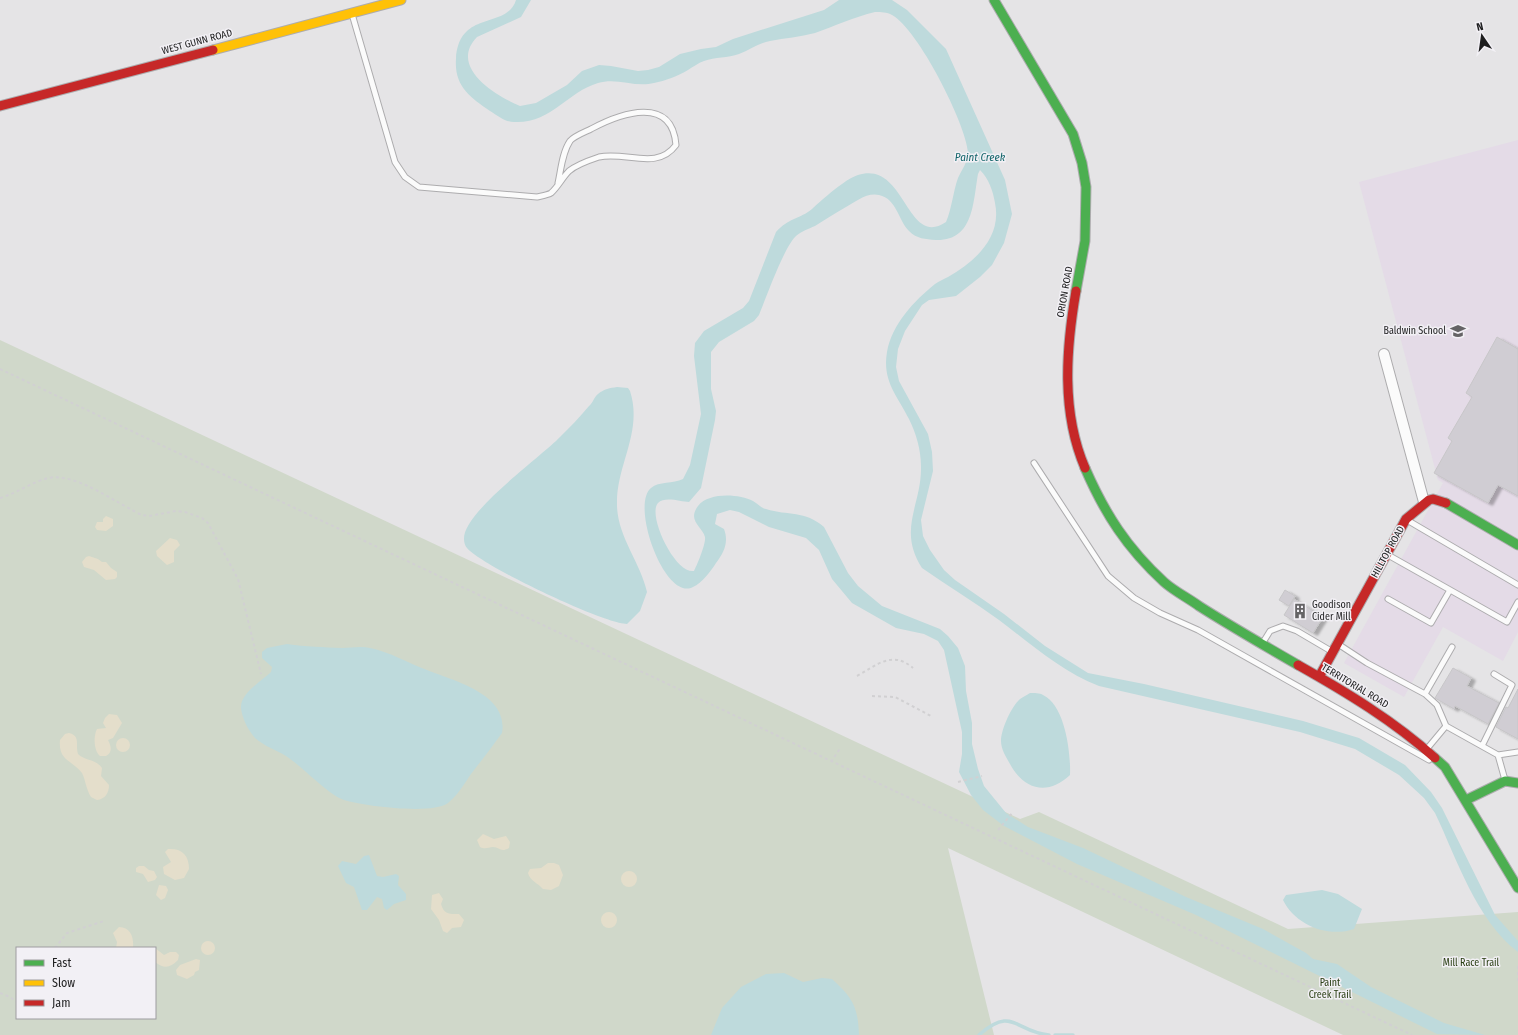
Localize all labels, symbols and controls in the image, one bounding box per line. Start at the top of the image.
north arrow [1462,16,1502,56]
text: N [1475,20,1485,34]
street label: WEST GUNN ROAD [160,27,234,57]
water label: Paint Creek [955,151,1006,164]
street label: ORION ROAD [1055,265,1075,318]
school or university icon: Baldwin School [1449,322,1467,340]
place label: Baldwin School [1383,325,1446,337]
street label: HILLTOP ROAD [1369,524,1407,580]
place label: Goodison Cider Mill [1312,599,1351,623]
building icon: Goodison Cider Mill [1291,602,1309,620]
street label: TERRITORIAL ROAD [1319,661,1391,711]
legend [16,947,156,1019]
text: Fast [52,956,71,970]
park label: Mill Race Trail [1443,957,1500,969]
text: Slow [52,976,75,990]
park label: Paint Creek Trail [1309,977,1352,1001]
text: Jam [52,996,70,1010]

